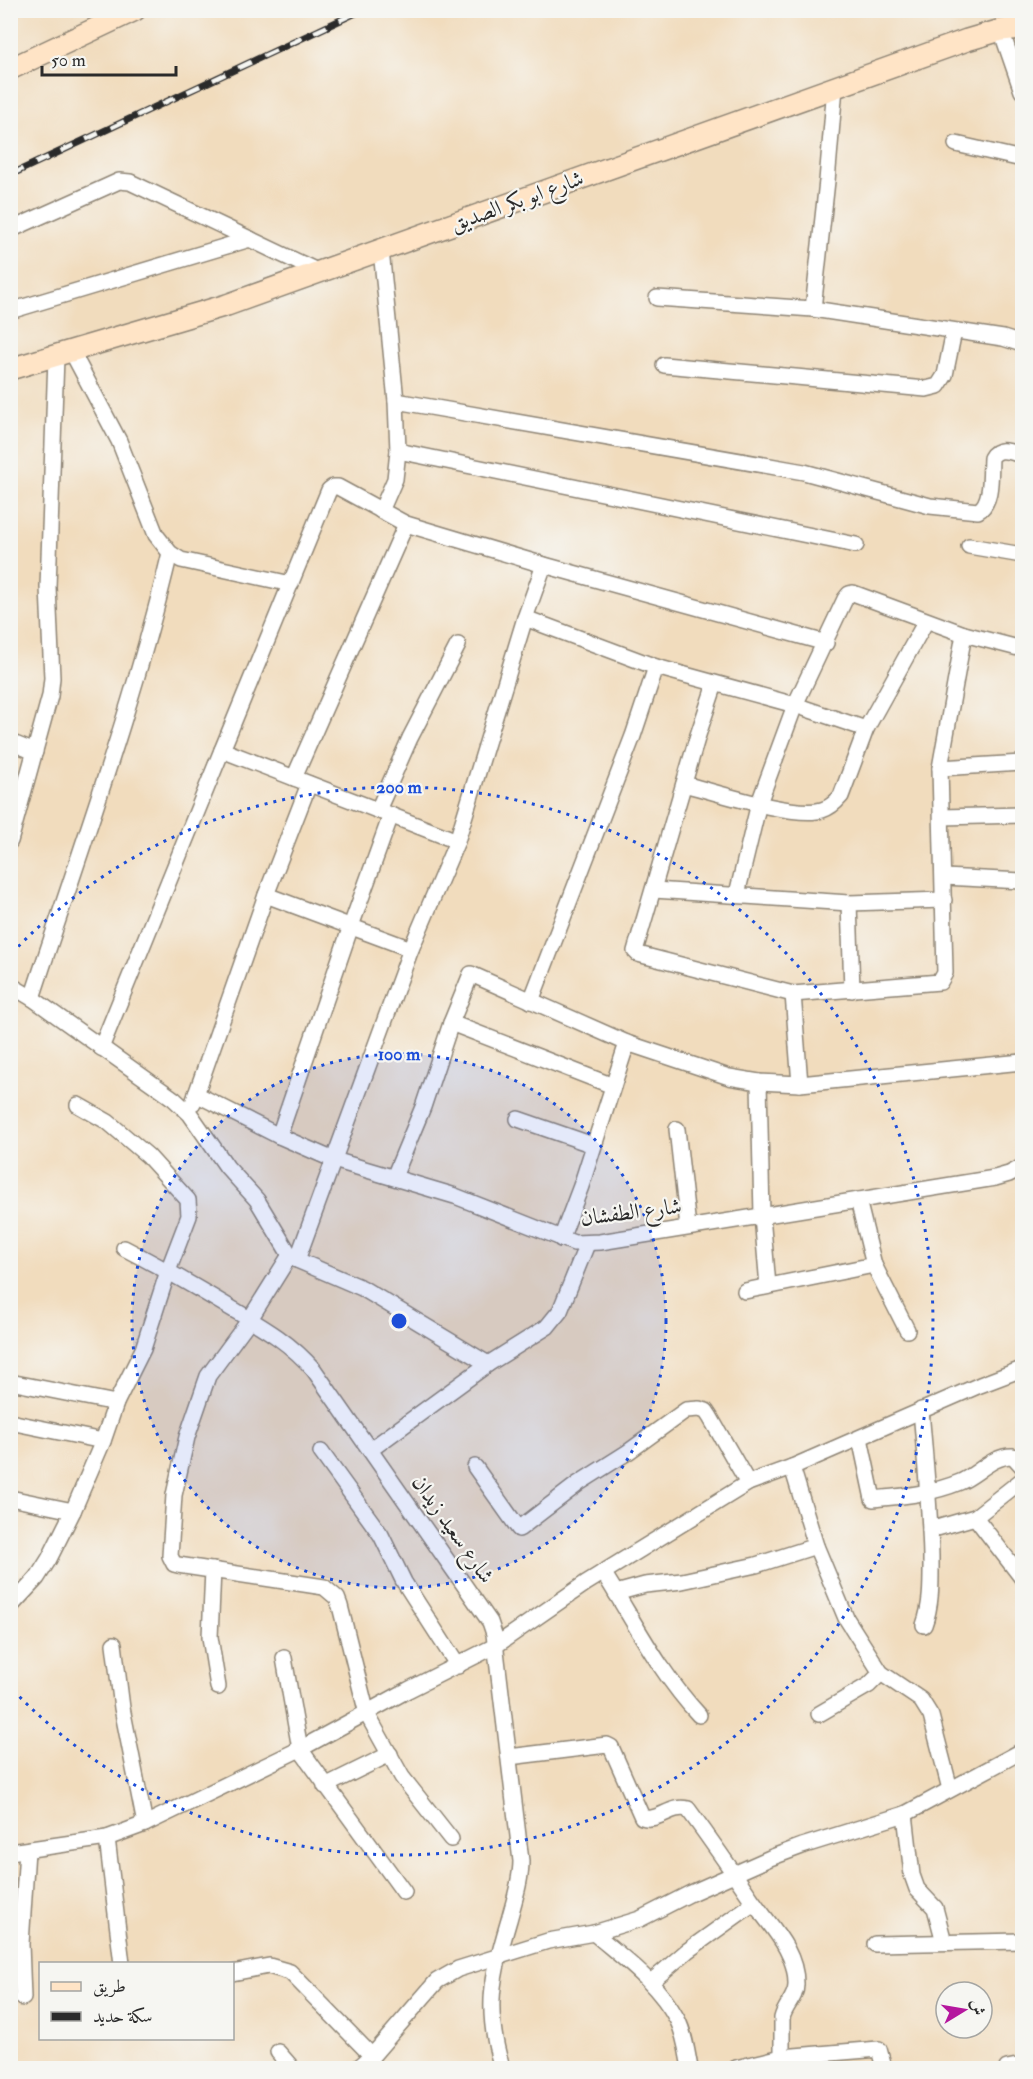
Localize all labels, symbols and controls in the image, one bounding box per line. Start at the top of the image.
scale bar [42,39,176,77]
text: 50 m [51,49,86,72]
street label: شارع ابو بكر الصديق [447,164,589,242]
text: 200 m [376,776,423,799]
text: 100 m [378,1043,421,1066]
street label: شارع الطفشان [579,1192,684,1236]
centre of rings [389,1311,409,1331]
street label: شارع سعيد زيدان [402,1469,501,1591]
legend [39,1962,234,2040]
text: طريق [93,1975,126,1998]
north arrow [934,1980,994,2040]
text: ش [966,1998,989,2017]
text: سكة حديد [93,2005,153,2028]

